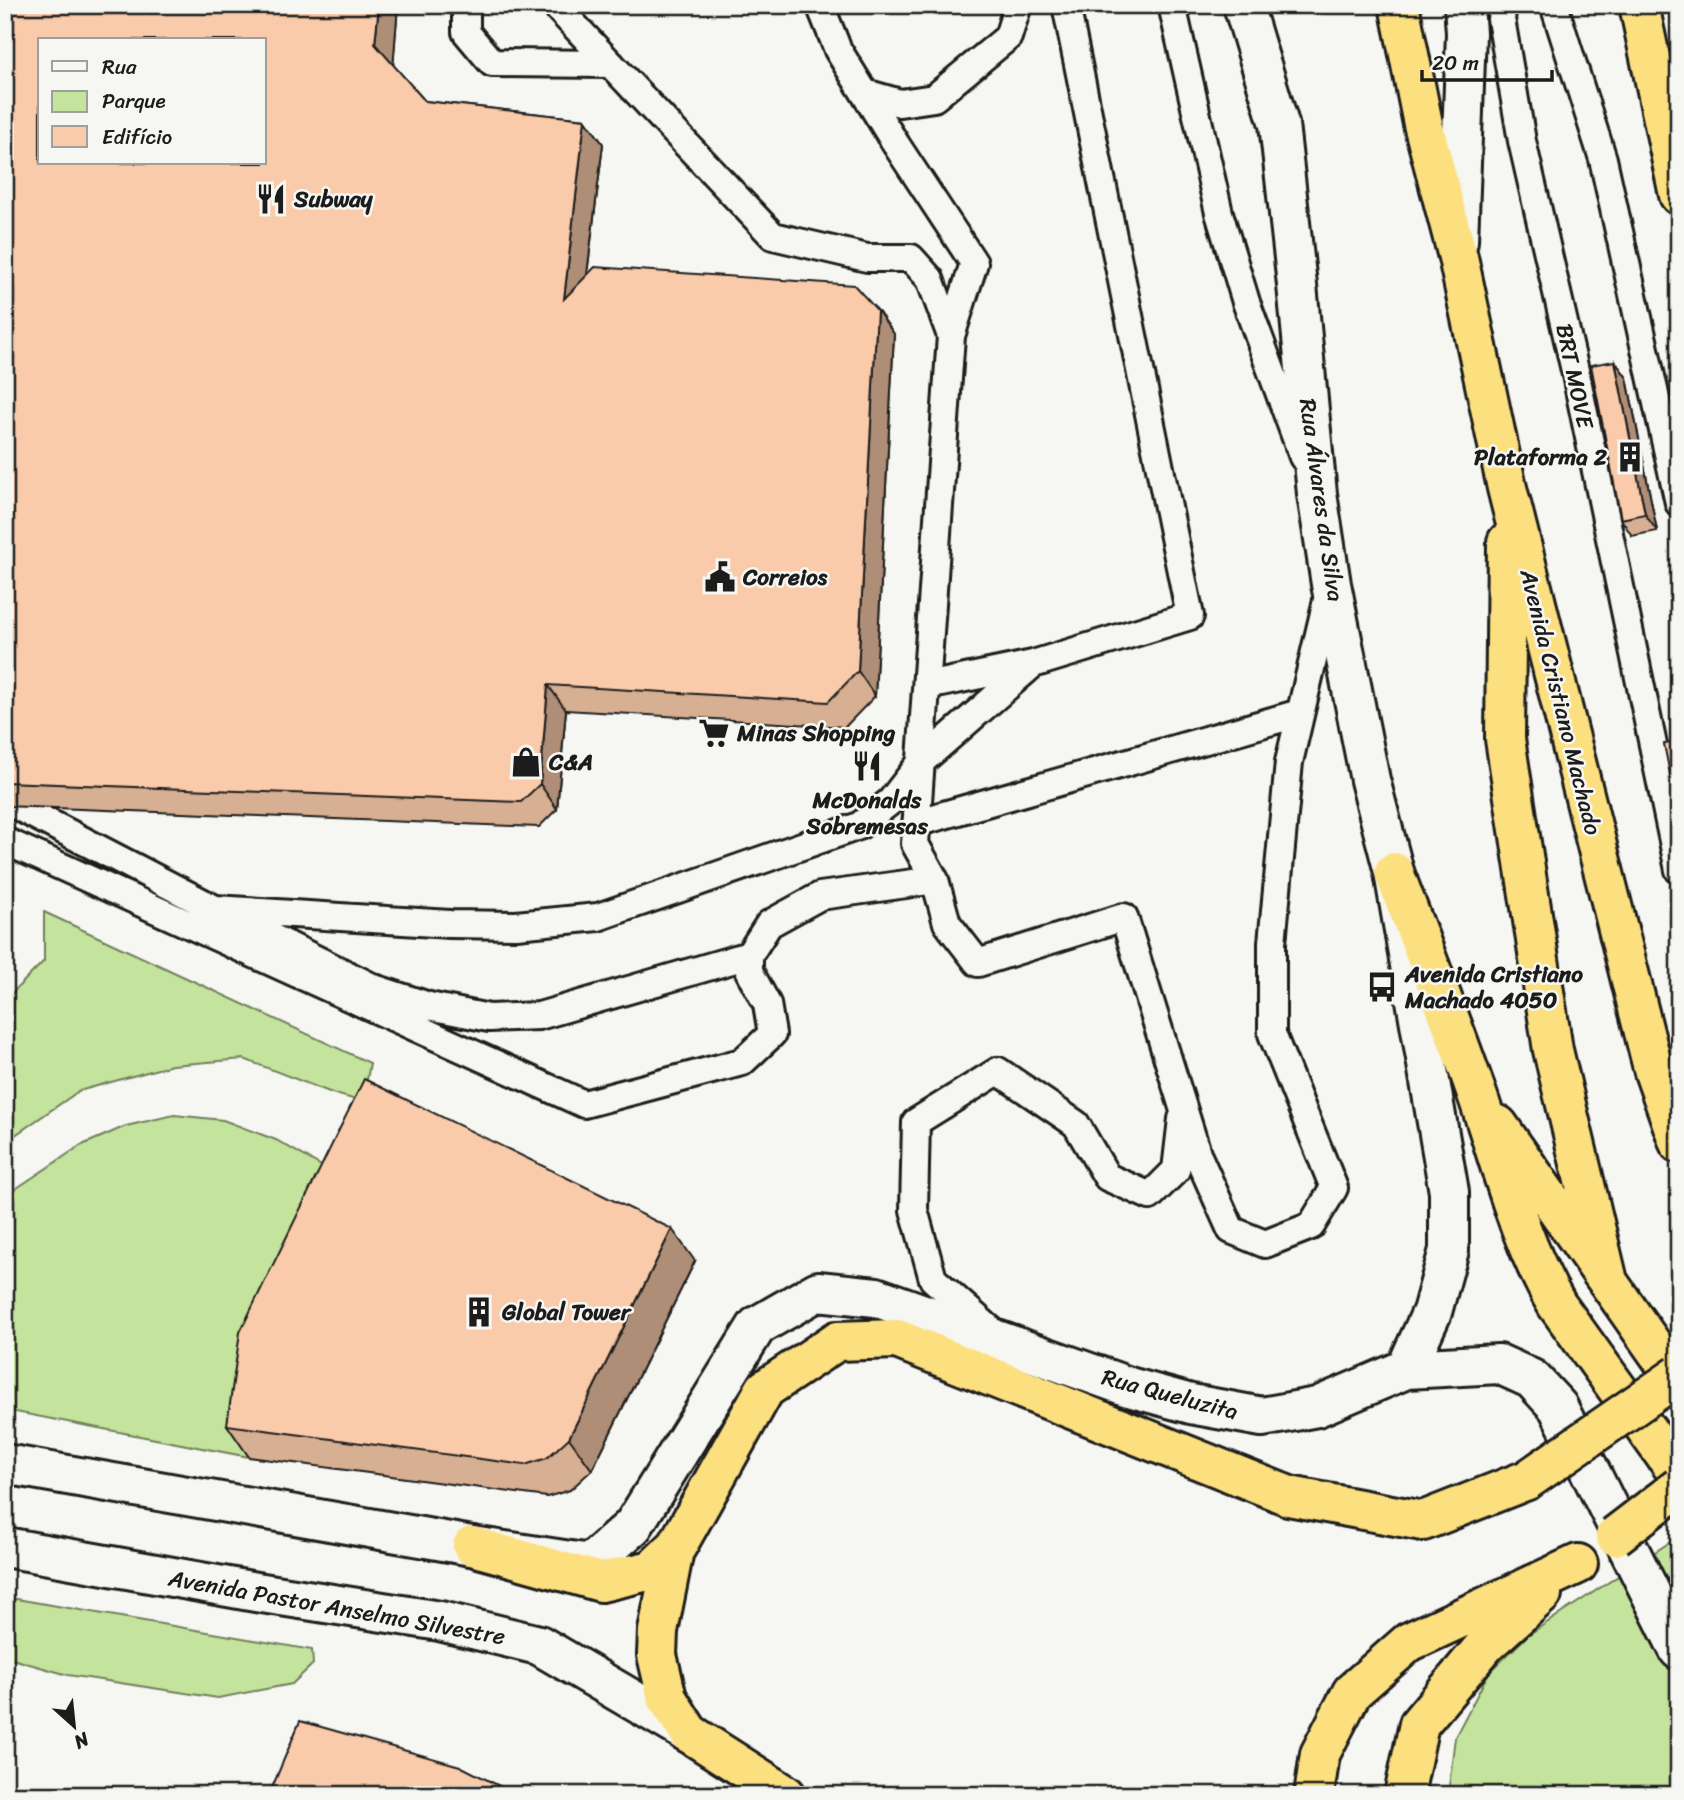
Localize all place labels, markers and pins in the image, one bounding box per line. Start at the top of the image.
place label: Subway [293,179,374,220]
restaurant icon: Subway [254,182,288,216]
place label: Plataforma 2 [1474,437,1608,478]
building icon: Plataforma 2 [1613,440,1647,474]
place label: Correios [742,557,828,598]
public building icon: Correios [703,560,737,594]
place label: Minas Shopping [736,713,896,754]
supermarket icon: Minas Shopping [697,716,731,750]
place label: C&A [548,742,593,783]
shop icon: C&A [509,745,543,779]
restaurant icon: McDonalds Sobremesas [850,749,884,783]
place label: McDonalds Sobremesas [805,780,928,847]
place label: Avenida Cristiano Machado 4050 [1404,954,1583,1021]
bus stop icon: Avenida Cristiano Machado 4050 [1365,970,1399,1004]
place label: Global Tower [501,1292,633,1333]
building icon: Global Tower [462,1295,496,1329]

